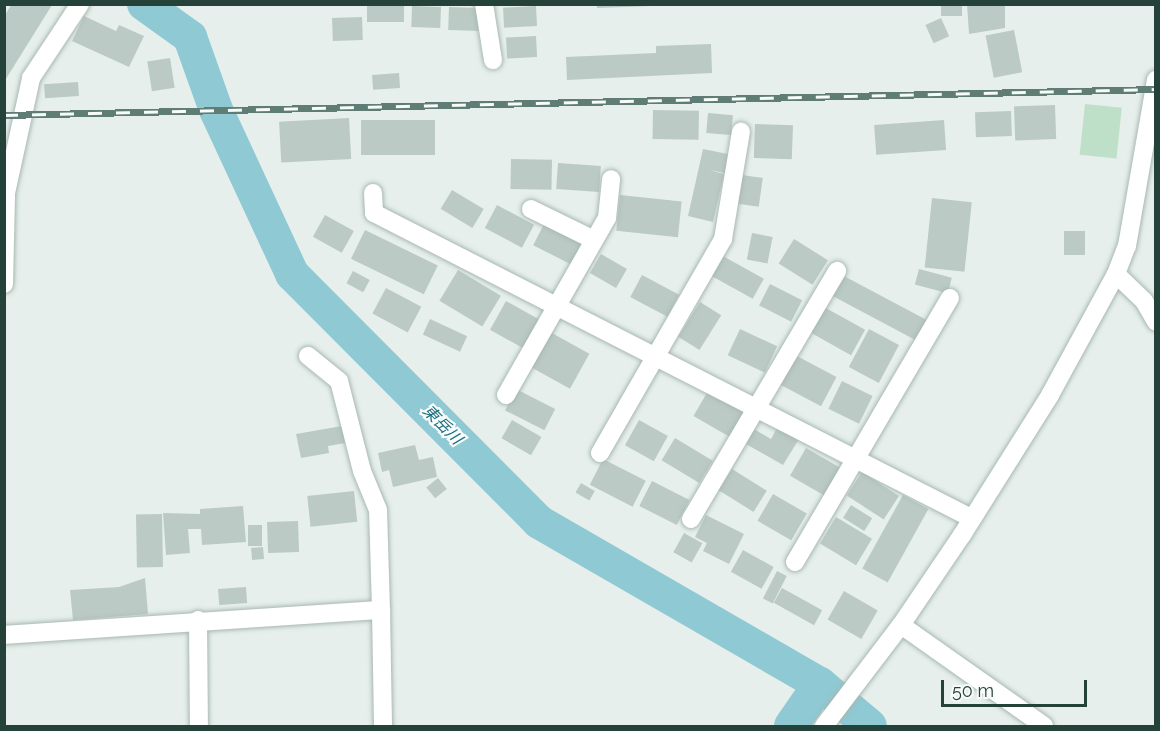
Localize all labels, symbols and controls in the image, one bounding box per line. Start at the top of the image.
water label: 東岳川 [418,401,466,449]
scale bar [944,668,1090,706]
text: 50 m [952,680,994,701]

